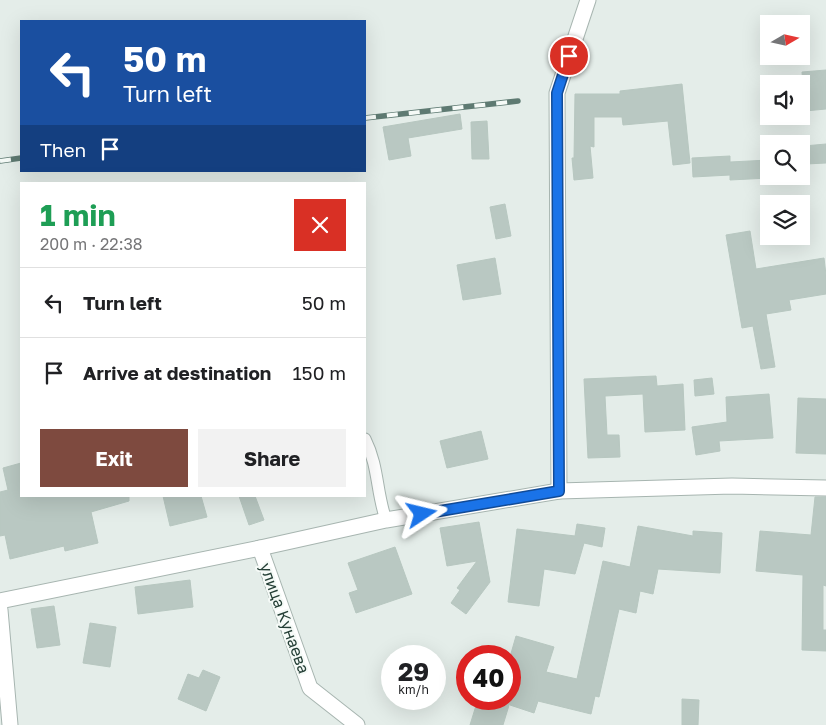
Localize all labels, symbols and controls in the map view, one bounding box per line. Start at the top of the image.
north arrow [760,15,810,65]
map controls [760,15,810,245]
pin [548,35,590,77]
text: 50 m [123,38,206,80]
icon: left [40,40,105,105]
icon: arrive [555,42,583,70]
button: sound [760,75,810,125]
text: Turn left [123,80,212,107]
icon: arrive [96,135,124,163]
button: search [760,135,810,185]
text: Then [40,138,86,161]
button: layers [760,195,810,245]
text: 1 min [40,197,116,233]
button: close [294,199,346,251]
text: 200 m · 22:38 [40,234,143,254]
icon: left [40,289,68,317]
text: Turn left [83,291,162,314]
text: 50 m [302,291,346,314]
icon: arrive [40,359,68,387]
text: Arrive at destination [83,361,271,384]
text: 150 m [292,361,346,384]
button: Exit [40,429,188,487]
button: Share [198,429,346,487]
position arrow [395,487,447,539]
street label: улица Кунаева [256,560,314,676]
speed limit sign: 40 [456,645,521,710]
text: 29 [398,656,429,687]
text: km/h [398,682,429,697]

